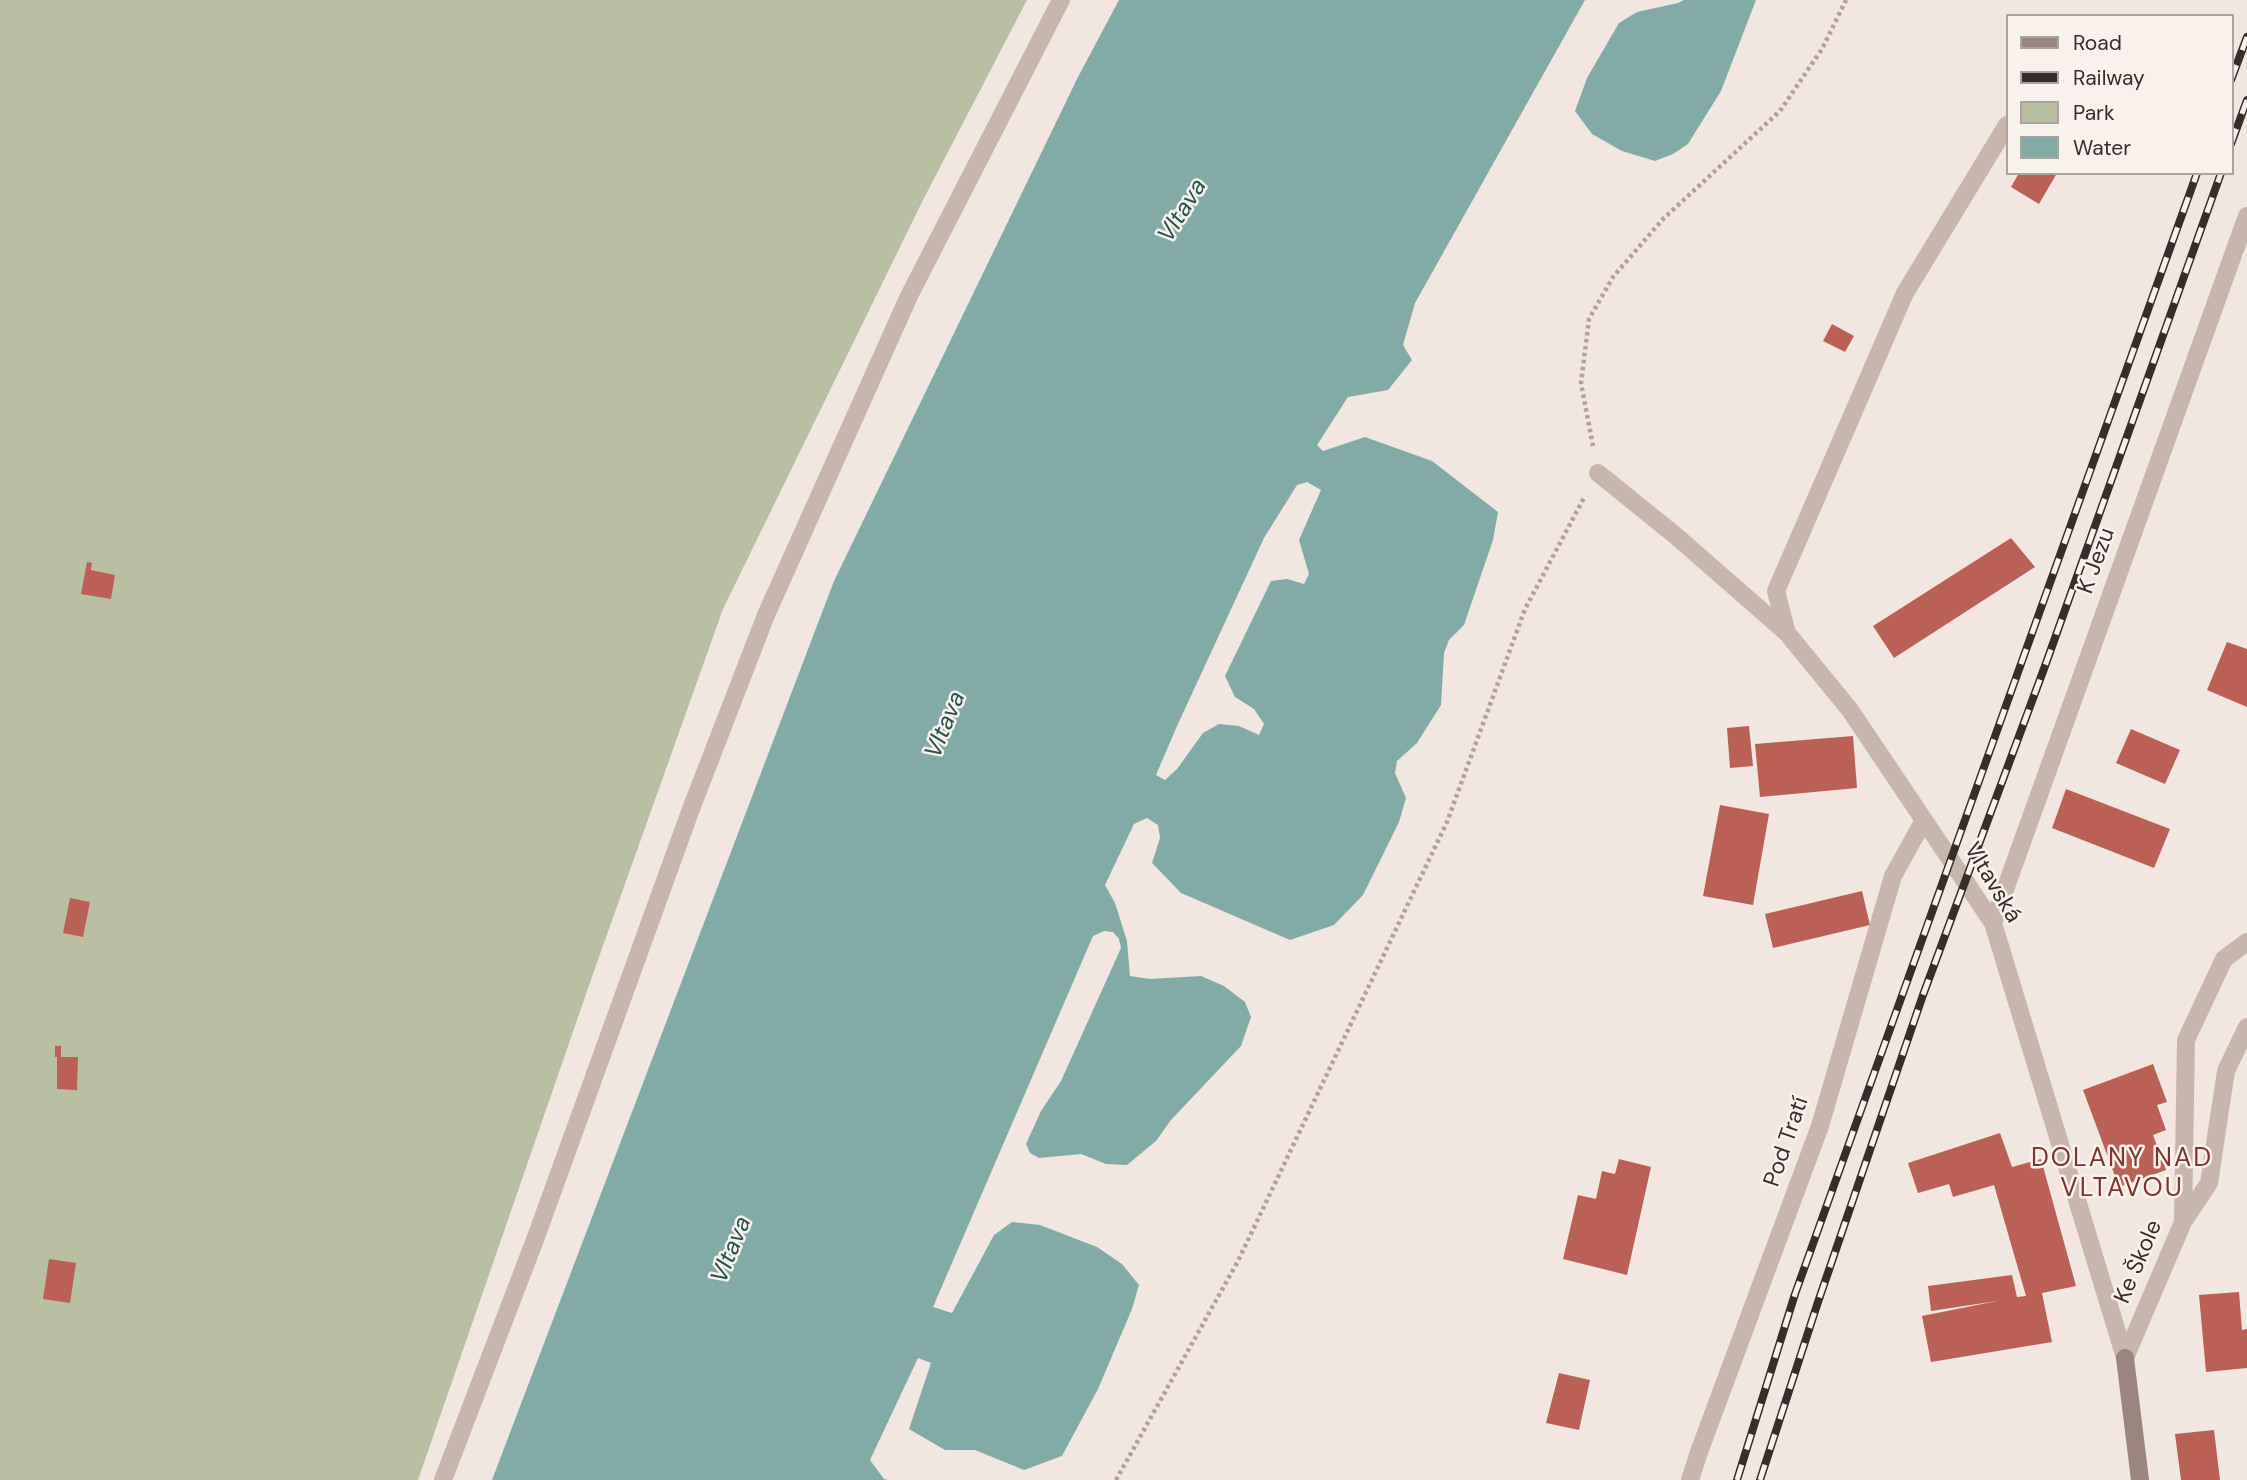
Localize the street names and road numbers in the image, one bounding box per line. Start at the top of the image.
street label: K Jezu [2072,524,2122,598]
street label: Vltavská [1957,838,2027,928]
street label: Pod Tratí [1759,1093,1815,1191]
street label: Ke Škole [2109,1216,2169,1308]

